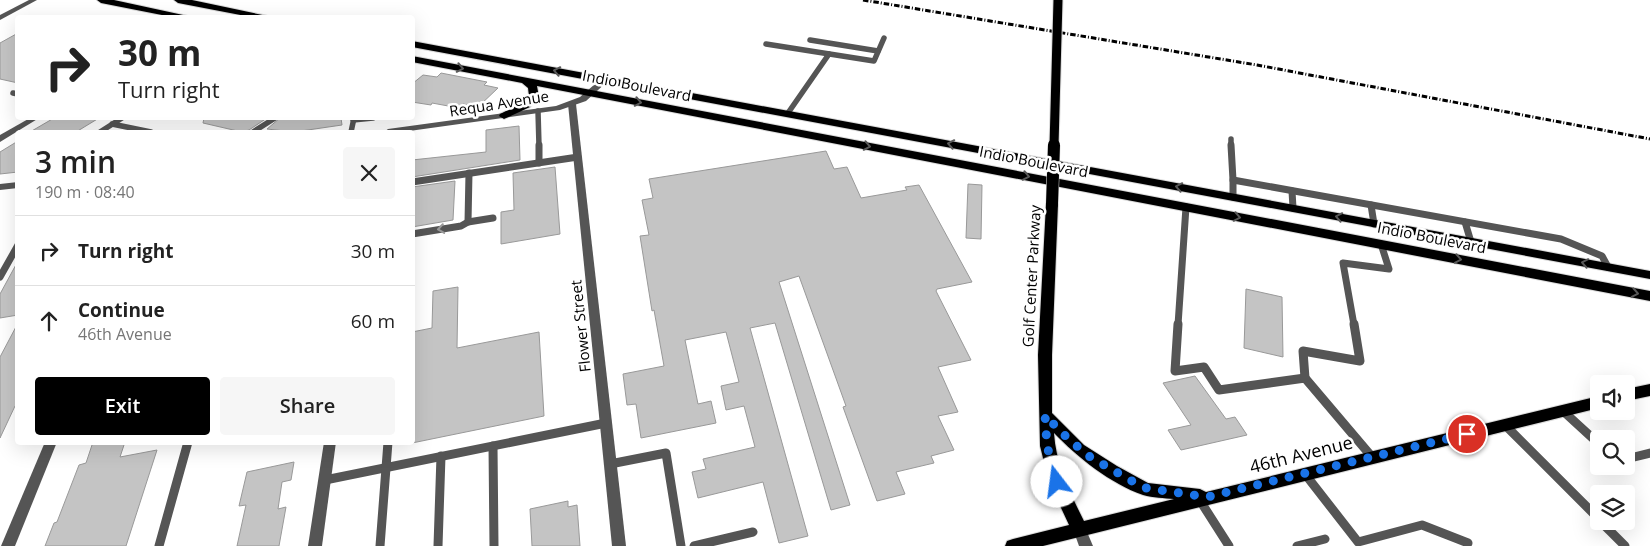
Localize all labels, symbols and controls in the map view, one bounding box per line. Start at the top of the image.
text: 30 m [118,29,201,76]
icon: right [35,35,100,100]
one-way arrow [456,63,465,73]
street label: Indio Boulevard [581,65,693,105]
one-way arrow [553,66,561,76]
text: Turn right [118,74,220,104]
street label: Requa Avenue [448,85,550,121]
one-way arrow [634,97,643,107]
one-way arrow [947,139,955,150]
one-way arrow [862,140,871,150]
text: 3 min [35,141,116,182]
street label: Indio Boulevard [978,141,1090,181]
button: close [343,147,395,199]
one-way arrow [1022,171,1031,181]
text: 190 m · 08:40 [35,181,135,203]
one-way arrow [1175,182,1184,193]
street label: Golf Center Parkway [1017,204,1045,348]
one-way arrow [1233,211,1242,221]
one-way arrow [1335,212,1344,223]
street label: Indio Boulevard [1376,217,1488,257]
one-way arrow [436,224,445,234]
icon: right [35,237,63,265]
text: Turn right [78,238,173,264]
text: 30 m [351,238,395,264]
one-way arrow [1454,253,1463,263]
one-way arrow [1580,258,1589,269]
street label: Flower Street [565,279,595,373]
one-way arrow [1631,287,1639,297]
text: Continue [78,297,165,323]
icon: ahead [35,307,63,335]
text: 60 m [351,308,395,334]
text: 46th Avenue [78,323,172,345]
map controls [1590,375,1635,530]
button: sound [1590,375,1635,420]
button: Exit [35,377,210,435]
button: Share [220,377,395,435]
pin [1446,413,1488,455]
icon: arrive [1453,420,1481,448]
street label: 46th Avenue [1247,430,1355,478]
button: search [1590,430,1635,475]
position arrow [1030,455,1082,507]
button: layers [1590,485,1635,530]

